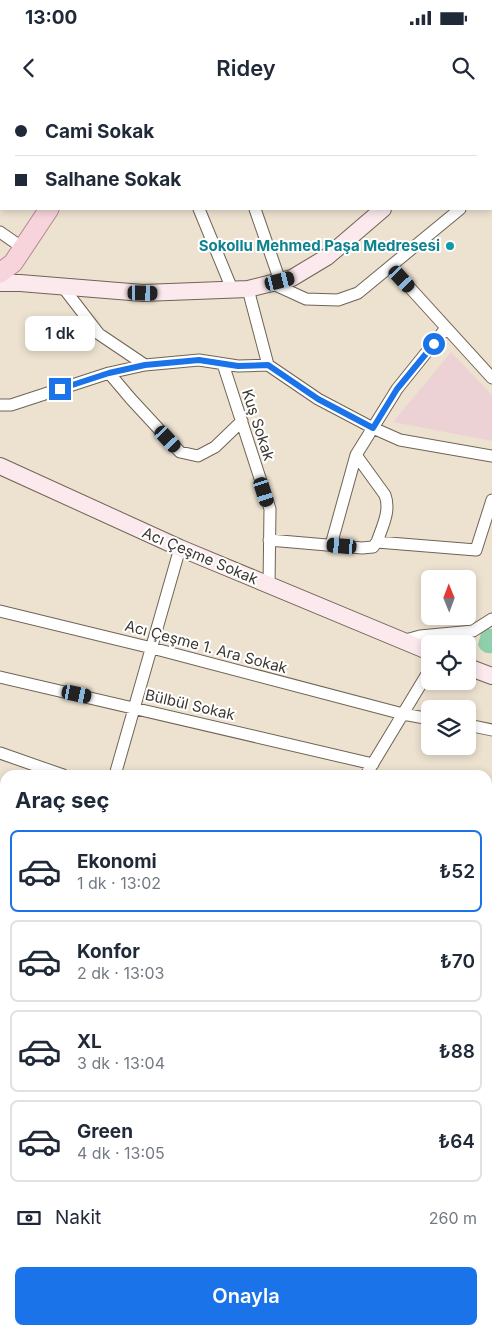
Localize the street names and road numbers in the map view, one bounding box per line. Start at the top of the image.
street label: Kuş Sokak [238,387,279,464]
street label: Acı Çeşme Sokak [139,523,262,589]
street label: Acı Çeşme 1. Ara Sokak [123,616,290,678]
street label: Bülbül Sokak [143,685,238,724]

